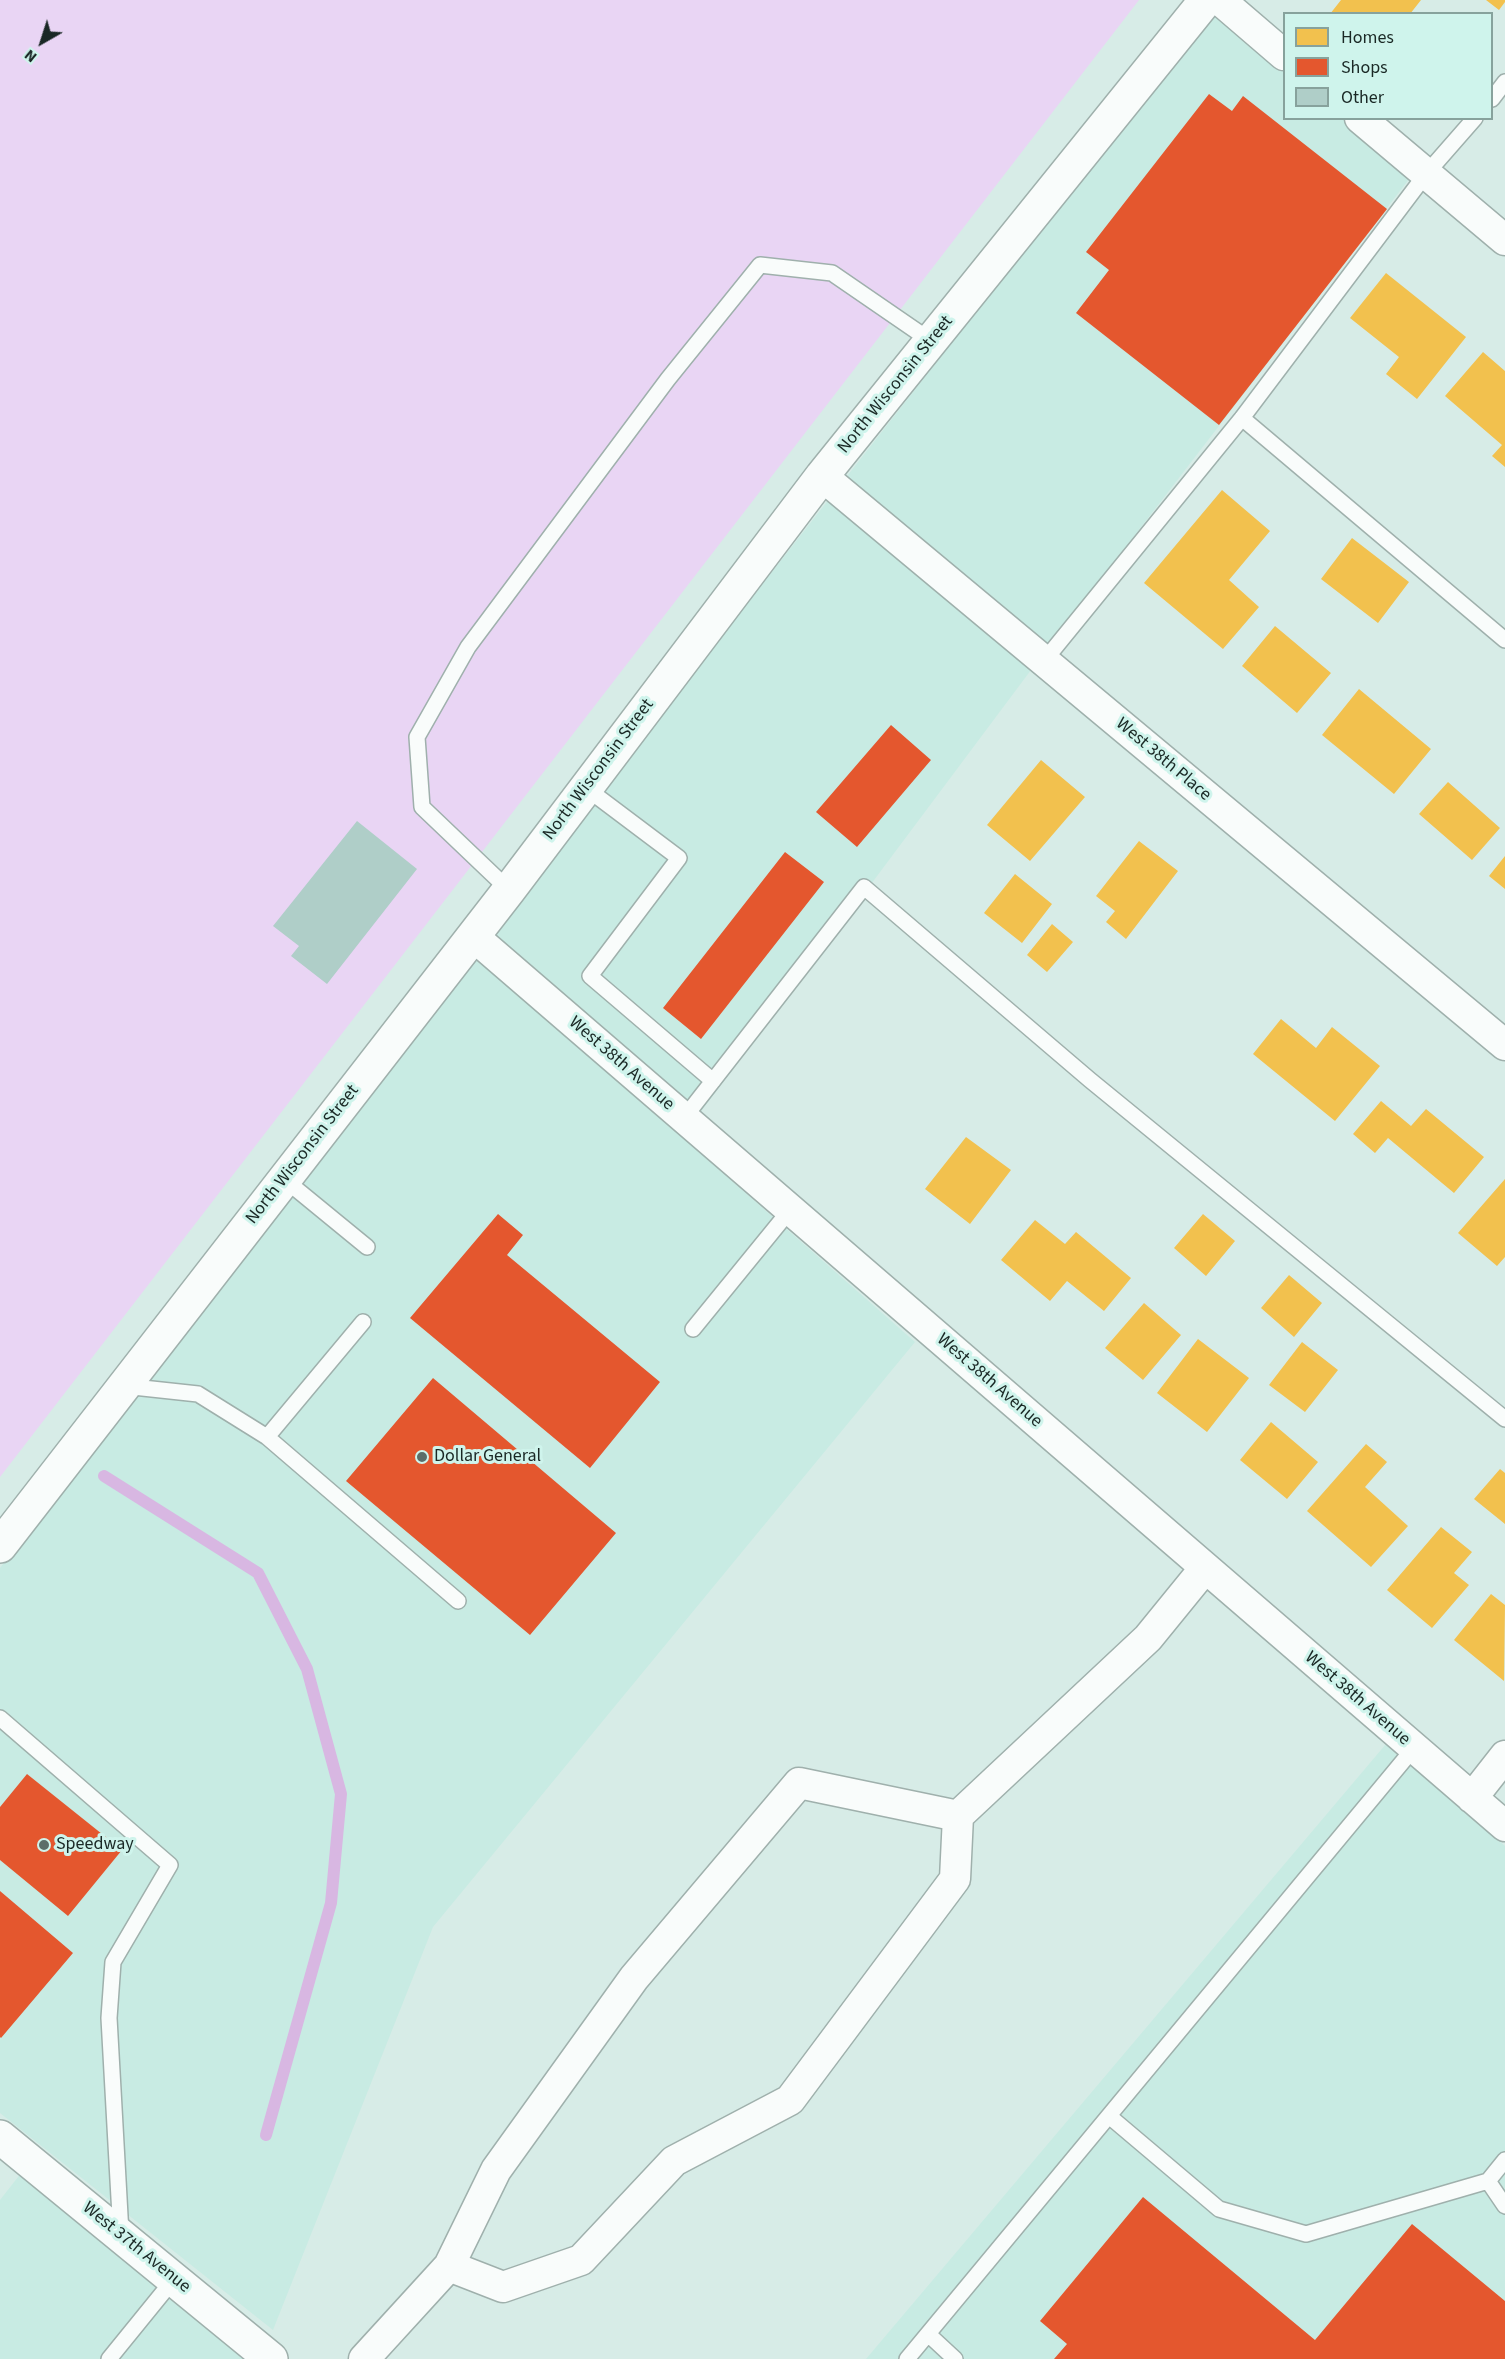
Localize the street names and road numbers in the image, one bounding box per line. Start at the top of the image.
street label: North Wisconsin Street [834,312,958,458]
street label: North Wisconsin Street [539,695,659,845]
street label: West 38th Place [1111,714,1215,806]
street label: West 38th Avenue [564,1012,678,1116]
street label: North Wisconsin Street [242,1081,364,1229]
street label: West 38th Avenue [932,1329,1046,1433]
street label: West 38th Avenue [1300,1647,1414,1751]
street label: West 37th Avenue [78,2198,194,2298]

